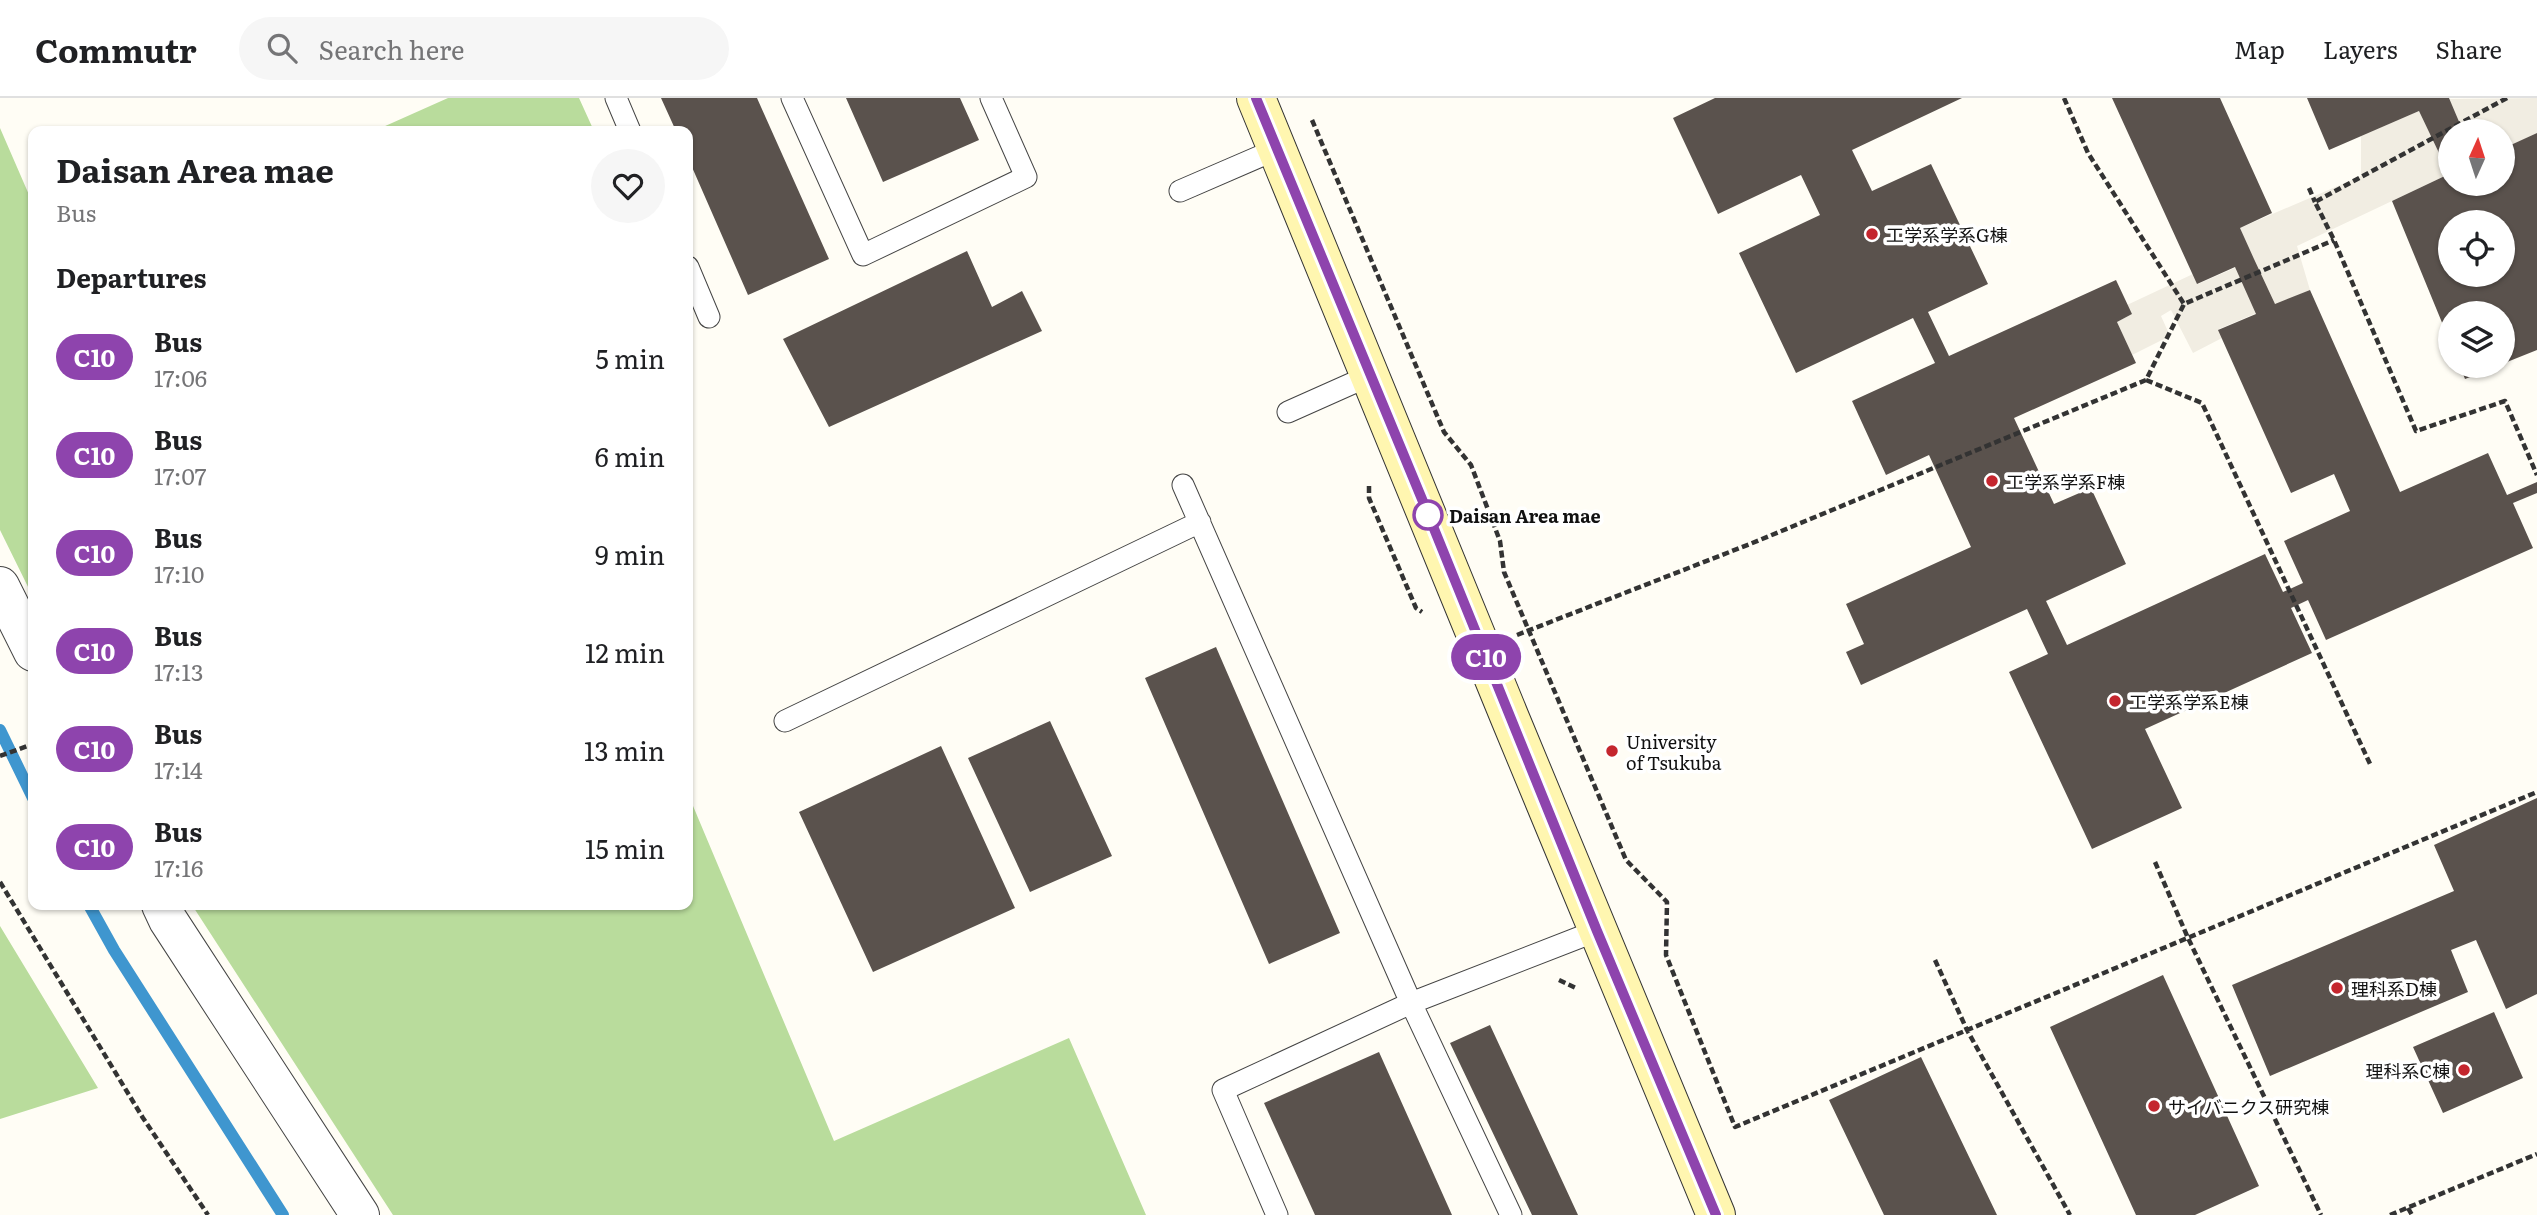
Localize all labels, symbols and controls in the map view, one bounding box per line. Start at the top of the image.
search box [239,17,729,80]
text: Commutr [35,24,197,73]
icon: search [263,29,301,67]
text: Search here [319,29,464,68]
text: Map [2234,31,2285,66]
text: Layers [2323,31,2397,66]
text: Share [2435,31,2502,66]
north arrow [2438,119,2515,196]
map controls [2438,119,2515,378]
text: Daisan Area mae [56,144,334,193]
button: heart [591,149,665,223]
text: Bus [56,195,96,229]
button: locate [2438,210,2515,287]
place label: 工学系学系G棟 [1886,221,2008,248]
marker: 工学系学系G棟 [1864,226,1880,242]
text: Departures [56,257,207,296]
button: layers [2438,301,2515,378]
text: Bus [154,321,202,360]
text: 5 min [596,338,665,377]
text: C10 [74,339,115,374]
text: 17:06 [154,360,207,394]
text: Bus [154,419,202,458]
text: 6 min [595,436,665,475]
text: C10 [74,437,115,472]
text: 17:07 [154,458,207,492]
place label: 工学系学系F棟 [2006,468,2125,495]
marker: 工学系学系F棟 [1984,473,2000,489]
marker: Daisan Area mae [1413,500,1443,530]
place label: Daisan Area mae [1449,502,1601,529]
text: Bus [154,517,202,556]
text: 9 min [595,534,665,573]
text: C10 [74,535,115,570]
text: 17:10 [154,556,204,590]
text: Bus [154,615,202,654]
text: 12 min [585,632,665,671]
text: C10 [74,633,115,668]
line badge: C10 [1446,634,1526,680]
text: C10 [1465,639,1507,674]
text: 17:13 [154,654,203,688]
place label: 工学系学系E棟 [2129,688,2248,715]
marker: 工学系学系E棟 [2107,693,2123,709]
text: Bus [154,713,202,752]
place label: University of Tsukuba [1626,728,1722,776]
text: 13 min [584,730,665,769]
text: C10 [74,731,115,766]
marker: University of Tsukuba [1604,743,1620,759]
text: 17:14 [154,752,203,786]
text: Bus [154,811,202,850]
text: 15 min [585,828,665,867]
text: C10 [74,829,115,864]
text: 17:16 [154,850,203,884]
place label: 理科系D棟 [2351,975,2437,1002]
marker: 理科系D棟 [2329,980,2345,996]
place label: 理科系C棟 [2365,1057,2450,1084]
marker: 理科系C棟 [2456,1062,2472,1078]
place label: サイバニクス研究棟 [2168,1093,2329,1120]
marker: サイバニクス研究棟 [2146,1098,2162,1114]

